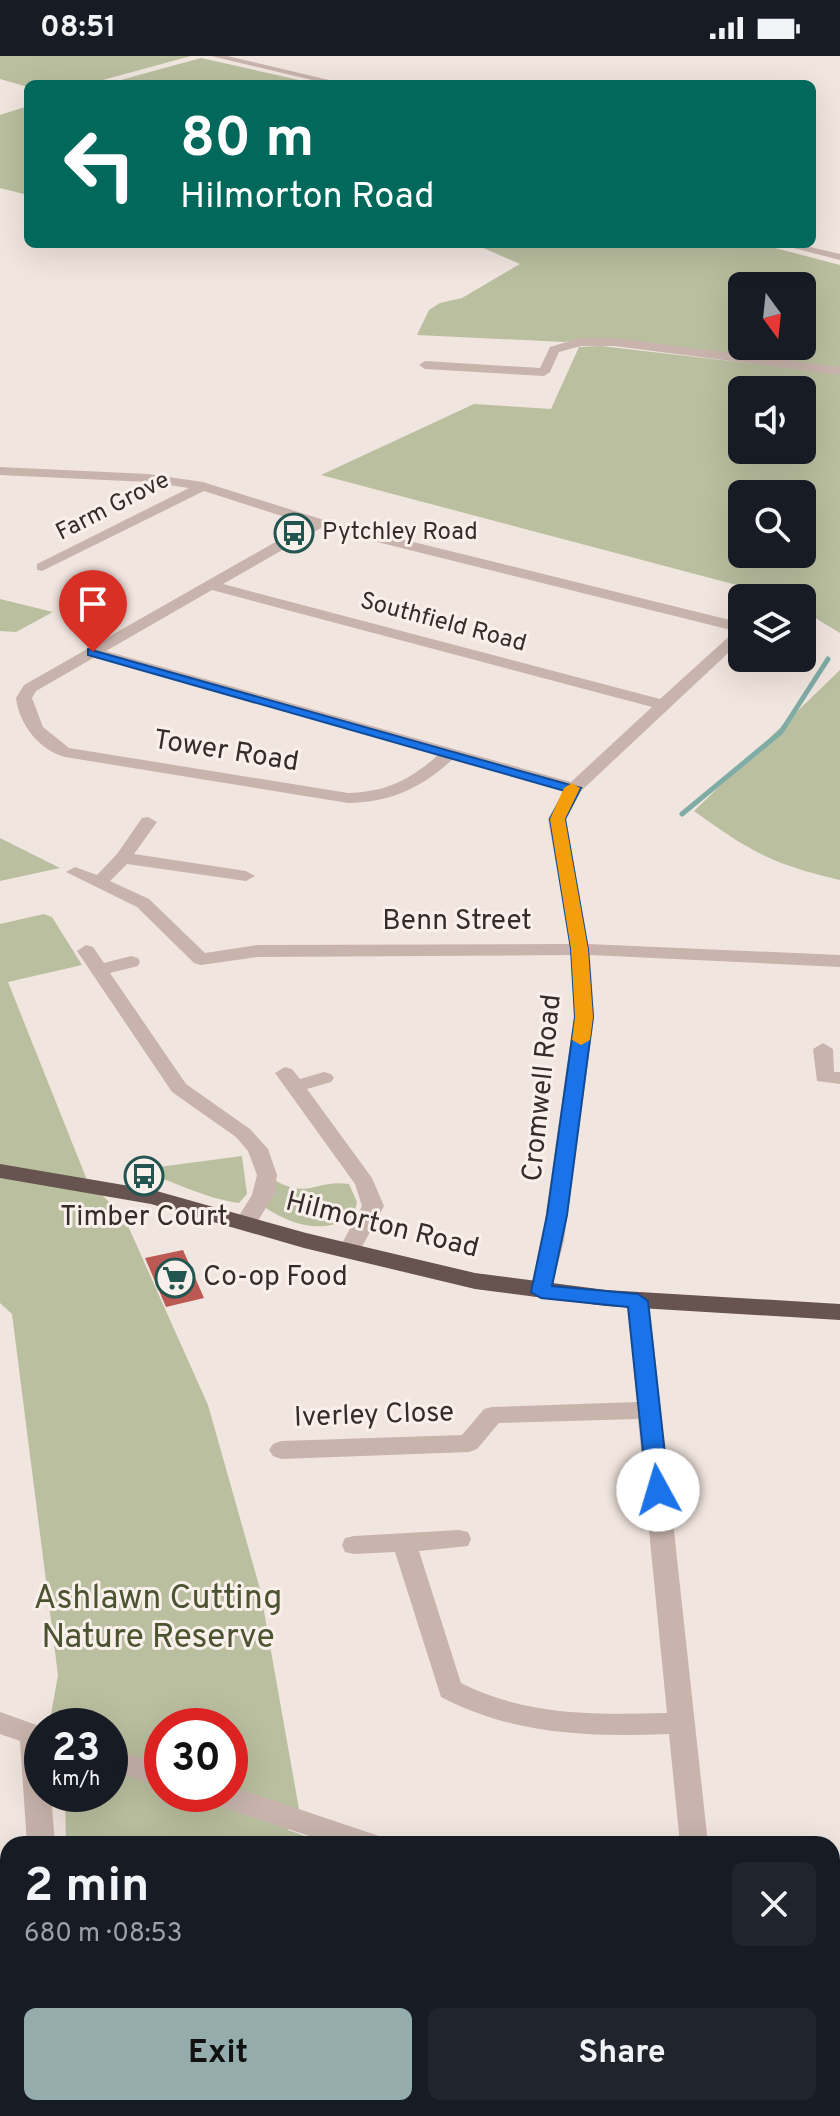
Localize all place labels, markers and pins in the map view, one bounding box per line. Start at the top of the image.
bus stop icon: Pytchley Road [273,512,315,554]
place label: Pytchley Road [322,518,478,548]
pin [59,570,127,652]
bus stop icon: Timber Court [123,1155,165,1197]
place label: Timber Court [60,1200,228,1236]
supermarket icon: Co-op Food [154,1257,196,1299]
place label: Co-op Food [203,1260,348,1296]

